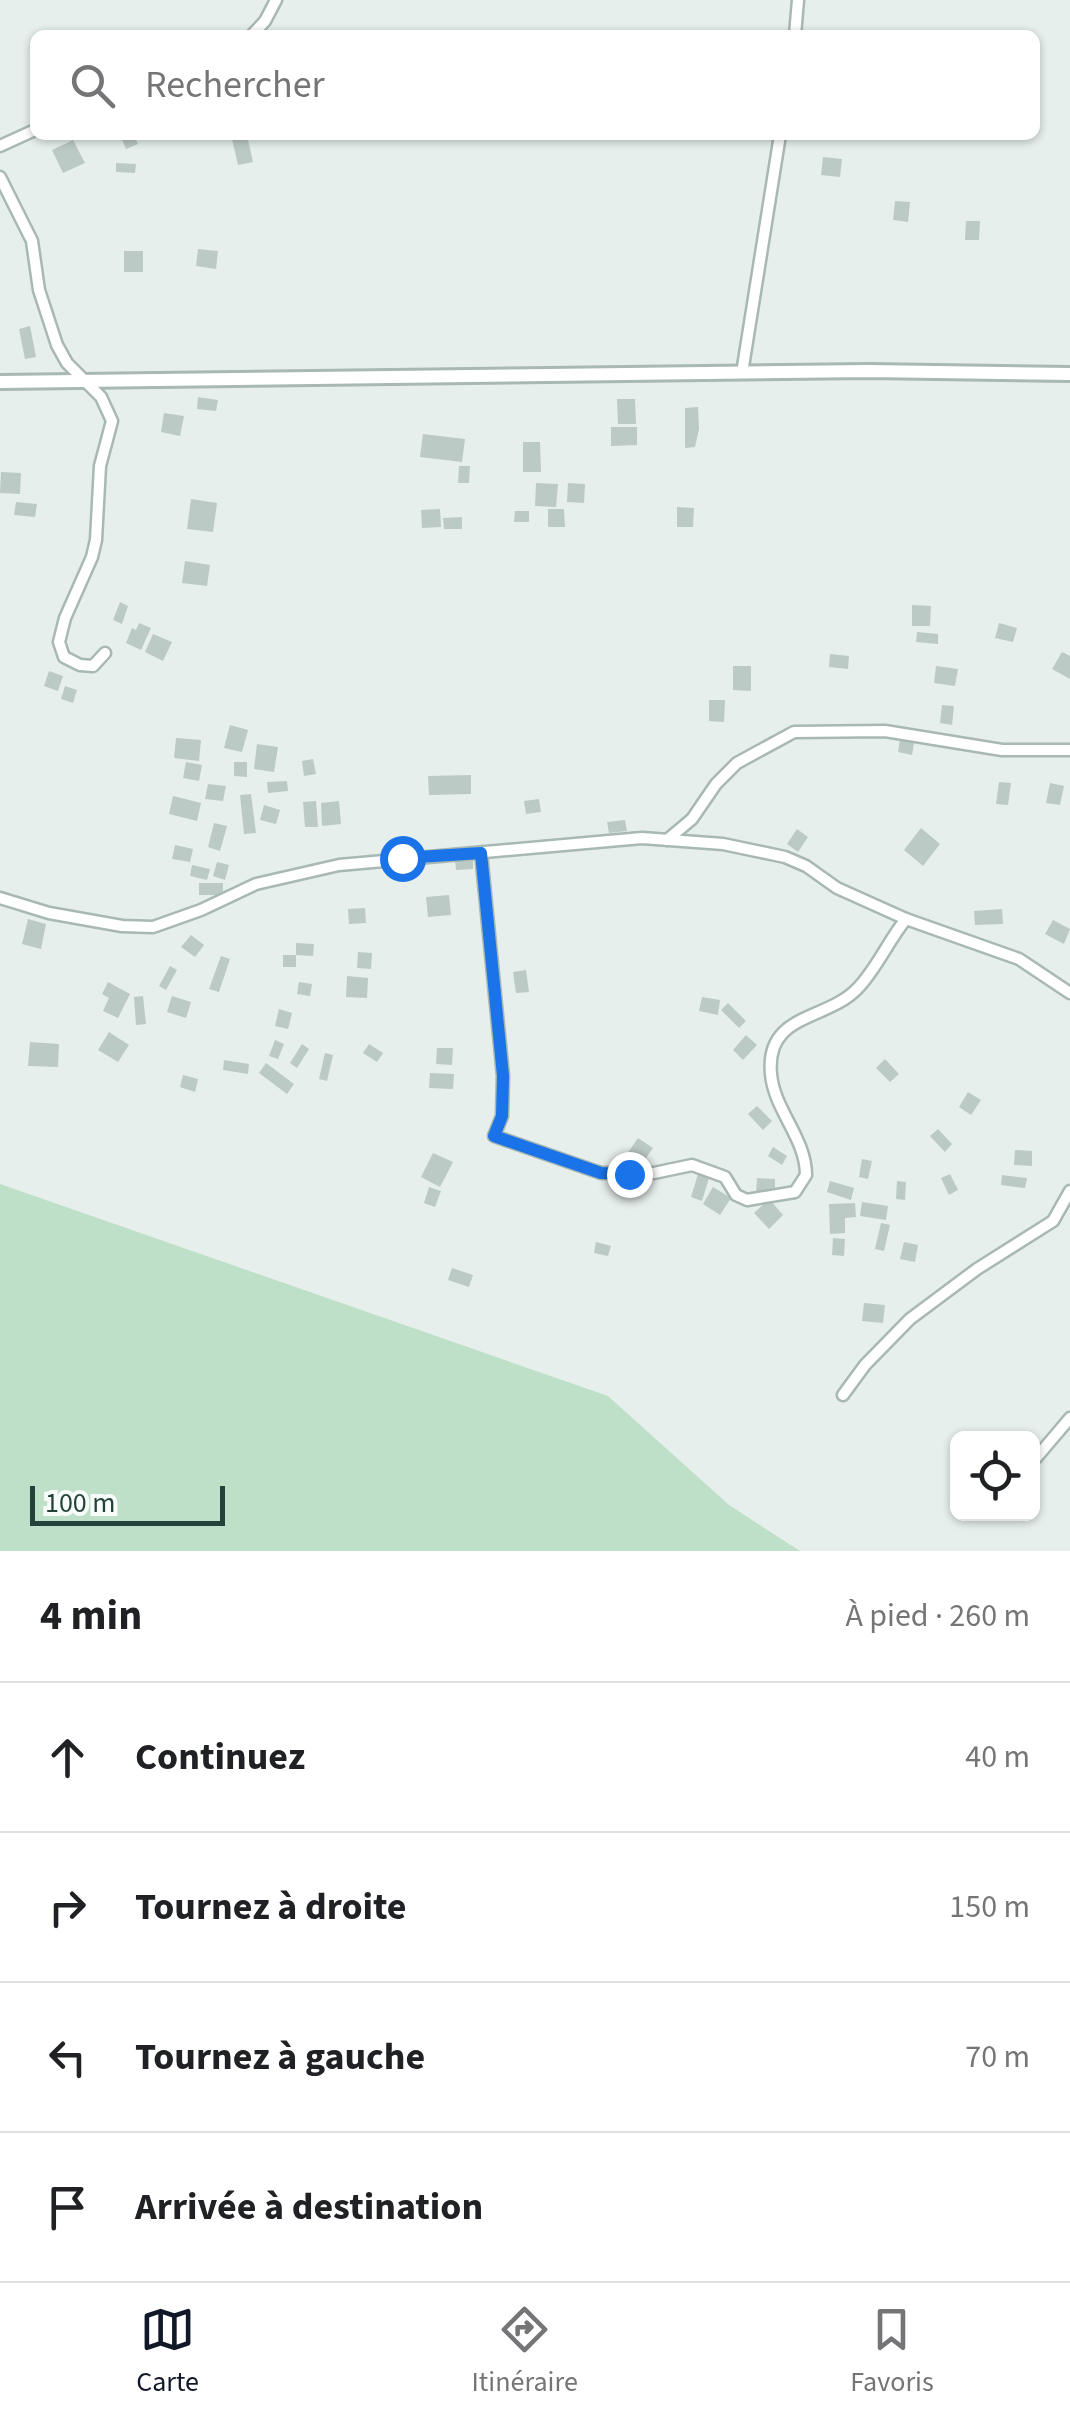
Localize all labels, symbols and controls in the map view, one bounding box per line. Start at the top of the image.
search box [30,30,1040,140]
icon: search [65,58,120,113]
text: Rechercher [145,58,325,112]
route start [380,836,426,882]
route end [607,1152,653,1198]
map controls [950,1431,1040,1521]
button: locate [950,1431,1040,1521]
scale bar [30,1481,225,1526]
text: 100 m [45,1483,116,1523]
text: 4 min [40,1586,142,1646]
text: À pied · 260 m [846,1593,1030,1639]
icon: ahead [40,1730,95,1785]
text: Continuez [135,1730,305,1784]
text: 40 m [965,1734,1030,1780]
icon: right [40,1880,95,1935]
text: Tournez à droite [135,1880,407,1934]
text: 150 m [949,1884,1030,1930]
icon: left [40,2030,95,2085]
text: Tournez à gauche [135,2030,425,2084]
text: 70 m [965,2034,1030,2080]
icon: arrive [40,2180,95,2235]
text: Arrivée à destination [135,2180,483,2234]
tab: Carte [136,2302,199,2402]
tab: Itinéraire [471,2302,578,2402]
tab: Favoris [850,2302,934,2402]

